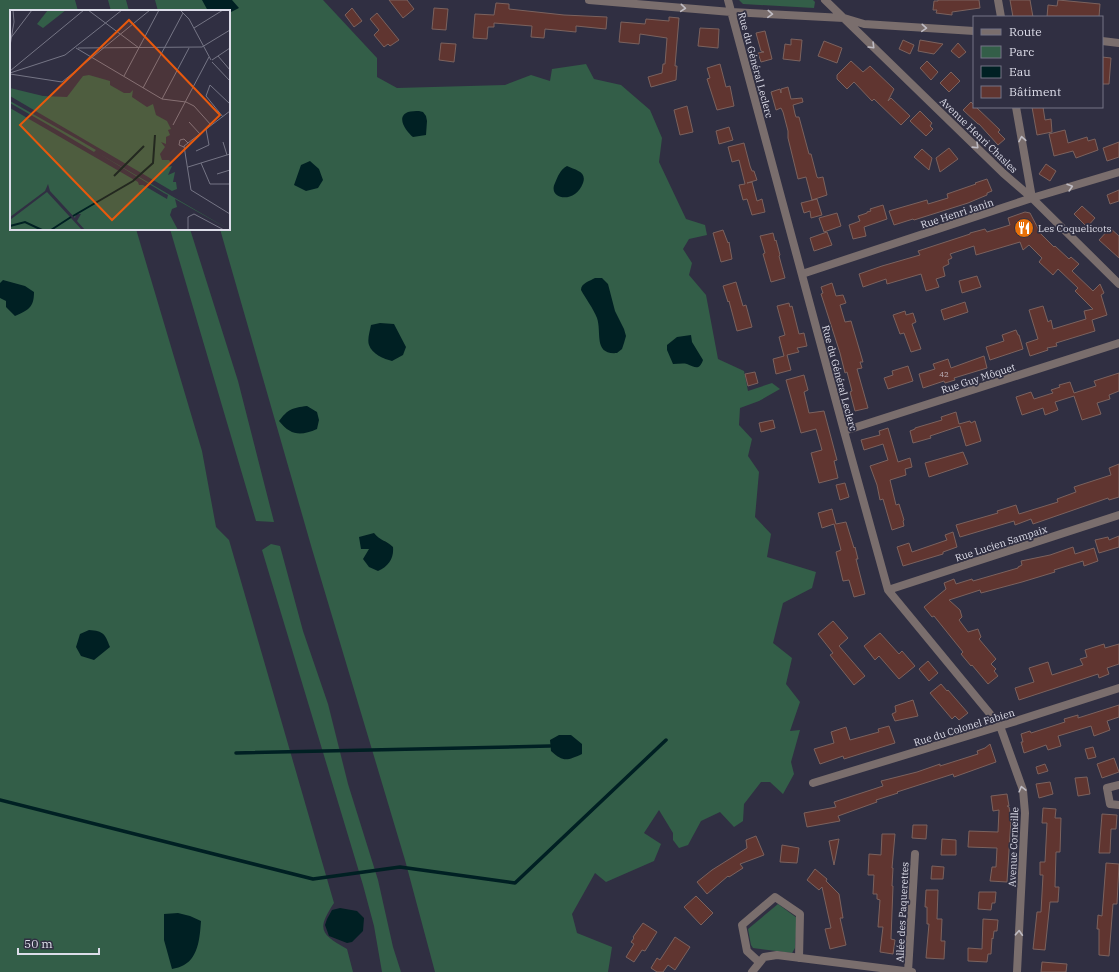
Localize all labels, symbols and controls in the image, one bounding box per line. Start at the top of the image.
one-way arrow [680,3,686,12]
inset map [10,10,230,230]
one-way arrow [767,10,773,18]
street label: Rue du Général Leclerc [735,11,776,119]
legend [973,16,1103,108]
one-way arrow [921,23,927,32]
text: Route [1009,24,1042,39]
one-way arrow [867,41,875,49]
text: Parc [1009,44,1034,59]
text: Eau [1009,64,1031,79]
text: Bâtiment [1009,84,1061,99]
street label: Avenue Henri Chasles [937,95,1020,176]
one-way arrow [1018,136,1026,142]
one-way arrow [971,141,978,148]
one-way arrow [1066,183,1073,192]
street label: Rue Henri Janin [919,195,996,231]
restaurant icon: Les Coquelicots [1013,217,1035,239]
place label: Les Coquelicots [1038,222,1112,235]
street label: Rue du Général Leclerc [819,324,860,432]
street label: Rue Guy Môquet [939,360,1017,397]
house number: 42 [939,369,949,379]
street label: Rue Lucien Sampaix [953,522,1049,565]
street label: Rue du Colonel Fabien [912,706,1017,749]
one-way arrow [1018,786,1027,793]
street label: Avenue Corneille [1006,807,1021,887]
street label: Allée des Paquerettes [893,861,912,963]
scale bar [18,930,99,956]
one-way arrow [1015,930,1024,936]
text: 50 m [24,936,53,951]

